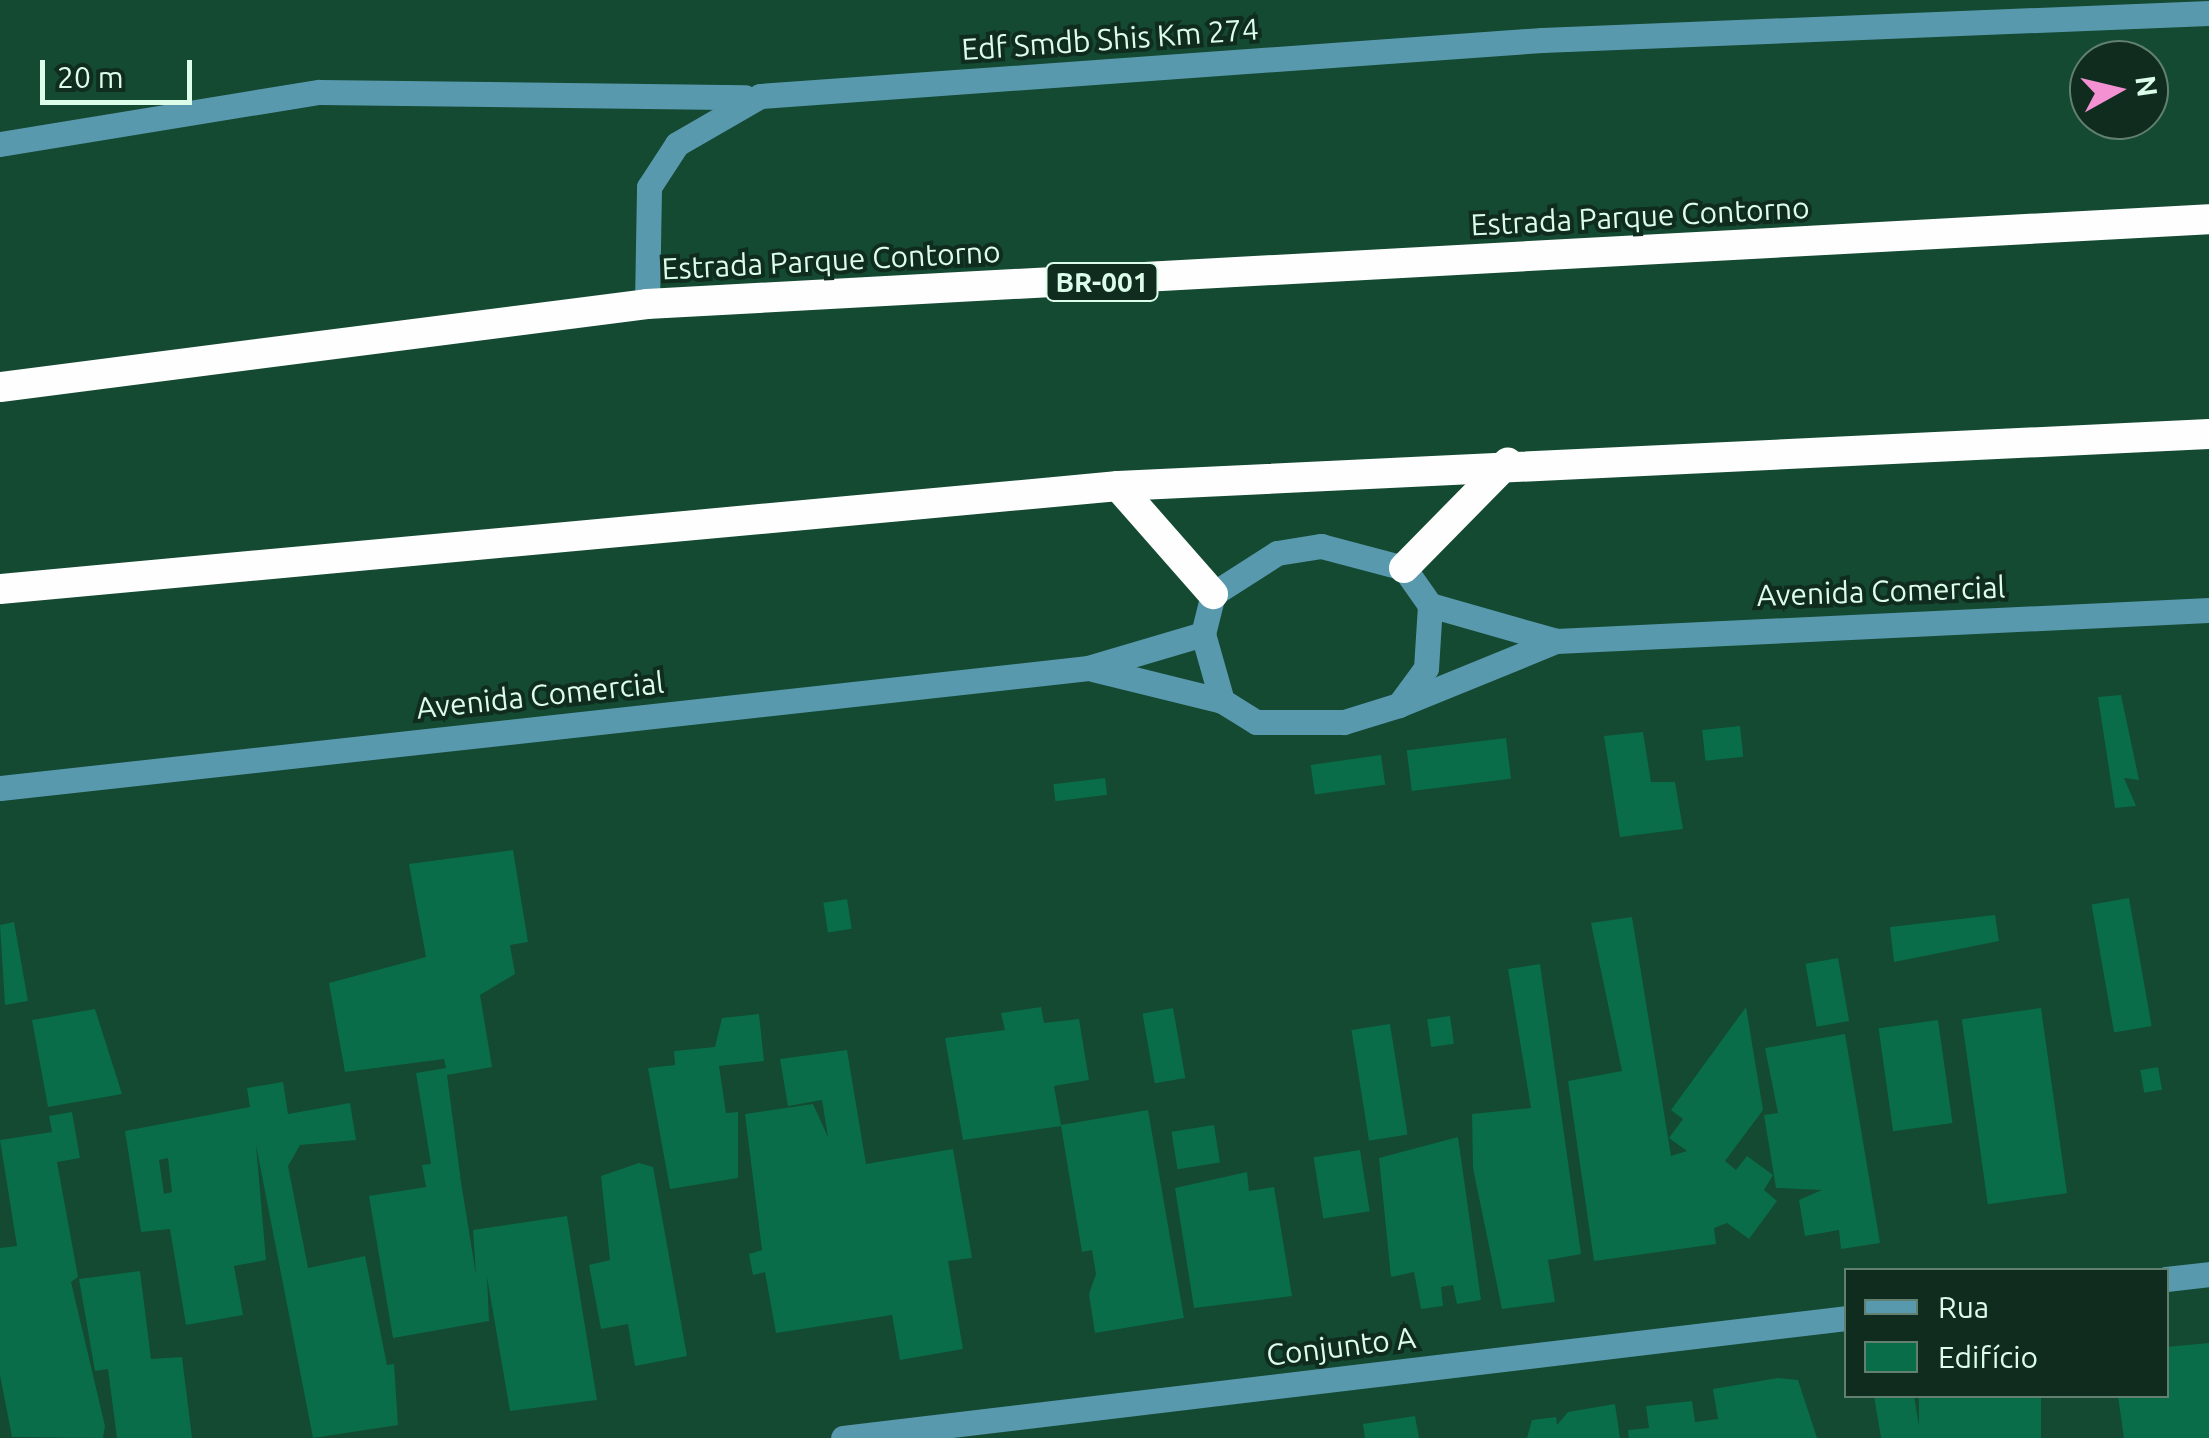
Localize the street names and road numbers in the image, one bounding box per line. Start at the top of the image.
street label: Edf Smdb Shis Km 274 [960,11,1260,67]
street label: Estrada Parque Contorno [1470,189,1810,243]
street label: Estrada Parque Contorno [661,233,1001,287]
road number: BR-001 [1044,259,1160,305]
street label: Avenida Comercial [1756,569,2006,613]
street label: Avenida Comercial [414,664,666,726]
street label: Conjunto A [1264,1319,1418,1373]

